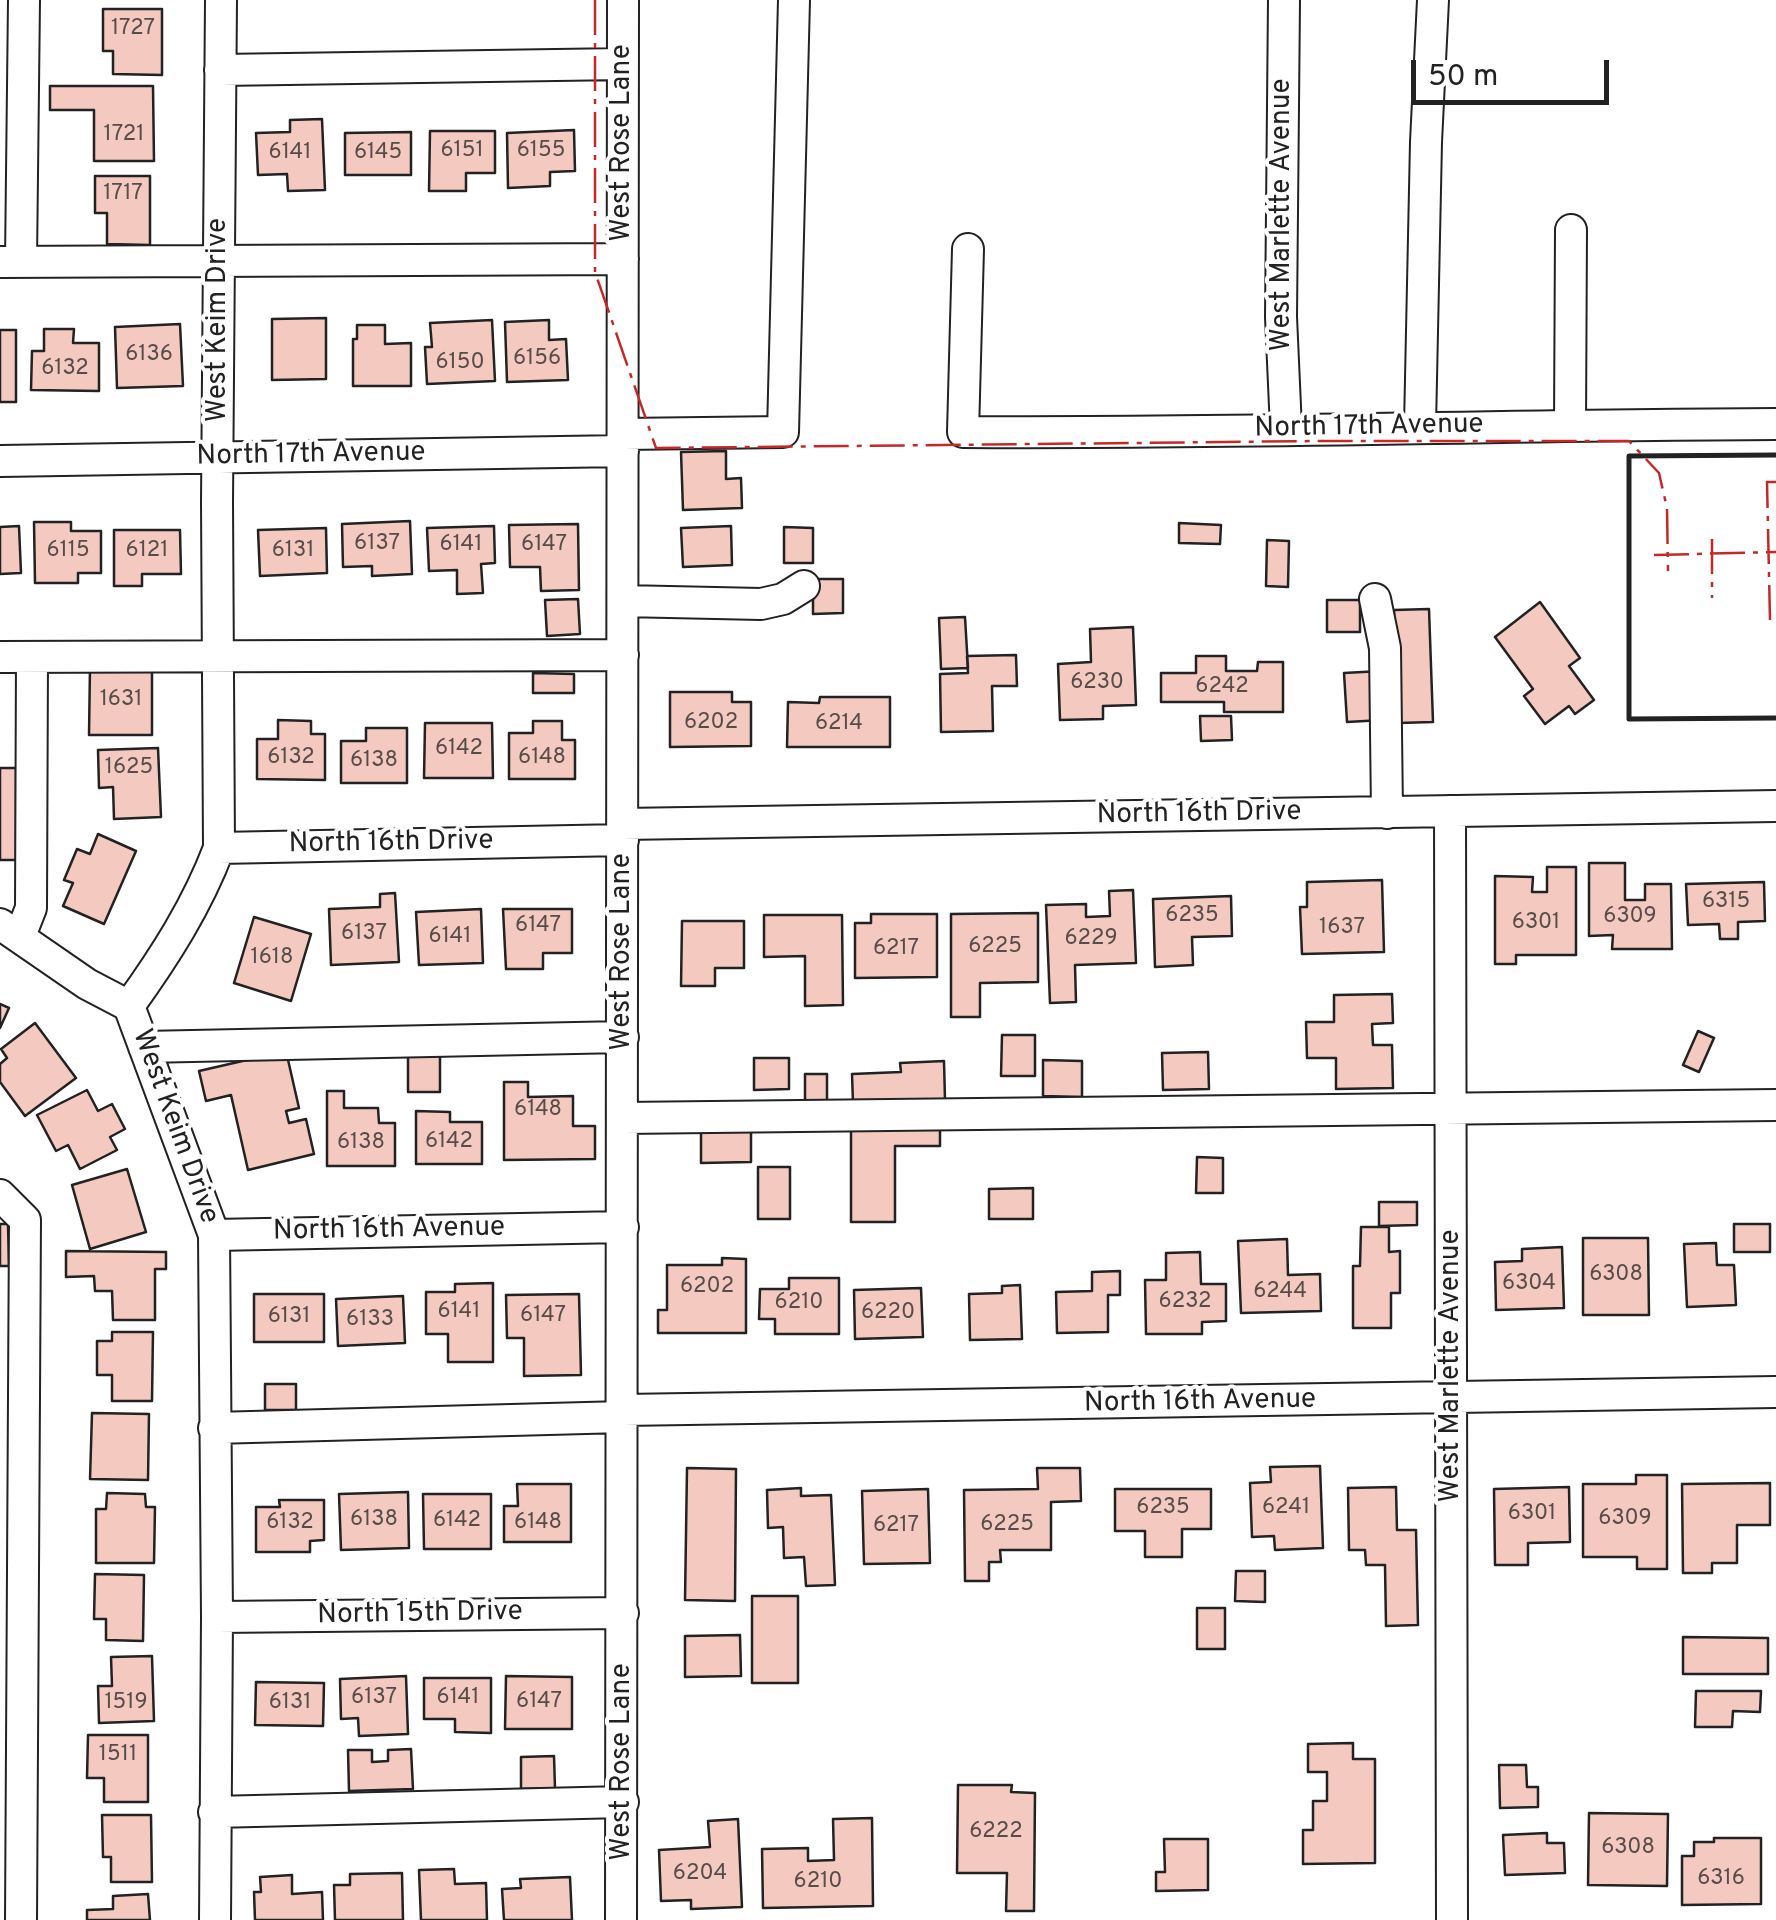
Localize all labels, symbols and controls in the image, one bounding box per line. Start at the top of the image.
house number: 1727 [111,17,155,43]
scale bar [1416,40,1614,102]
street label: West Rose Lane [606,44,640,242]
text: 50 m [1428,59,1498,96]
street label: West Marlette Avenue [1266,78,1300,352]
house number: 1721 [104,123,144,149]
house number: 6151 [440,139,484,165]
house number: 6155 [517,139,565,165]
house number: 6141 [269,141,311,167]
house number: 6145 [354,141,402,167]
house number: 1717 [103,182,143,208]
street label: West Keim Drive [202,218,236,422]
house number: 6136 [125,343,173,369]
house number: 6156 [513,347,561,373]
house number: 6150 [435,351,485,377]
house number: 6132 [41,357,89,383]
street label: North 17th Avenue [1254,409,1484,447]
street label: North 17th Avenue [196,437,426,475]
house number: 6137 [354,532,400,558]
house number: 6141 [440,533,482,559]
house number: 6147 [521,533,567,559]
house number: 6115 [46,539,90,565]
house number: 6121 [125,539,169,565]
house number: 6131 [272,539,314,565]
house number: 6230 [1070,671,1124,697]
house number: 6242 [1195,675,1249,701]
house number: 1631 [100,688,142,714]
house number: 6202 [684,711,738,737]
house number: 6214 [815,712,863,738]
house number: 6142 [435,737,483,763]
house number: 6132 [267,746,315,772]
house number: 6148 [518,746,566,772]
house number: 6138 [350,749,398,775]
house number: 1625 [105,756,153,782]
street label: North 16th Drive [1096,796,1302,834]
street label: North 16th Drive [288,825,494,863]
street label: West Rose Lane [606,853,640,1051]
house number: 6315 [1702,890,1750,916]
house number: 6235 [1165,904,1219,930]
house number: 6309 [1603,905,1657,931]
house number: 6301 [1512,911,1560,937]
house number: 6147 [515,914,561,940]
house number: 1637 [1319,916,1365,942]
house number: 6137 [341,922,387,948]
house number: 6141 [429,925,471,951]
house number: 6229 [1064,927,1118,953]
house number: 6225 [968,935,1022,961]
house number: 6217 [873,937,919,963]
house number: 1618 [251,946,293,972]
street label: West Keim Drive [123,1025,225,1229]
house number: 6148 [514,1098,562,1124]
house number: 6142 [425,1130,473,1156]
house number: 6138 [337,1131,385,1157]
street label: North 16th Avenue [273,1212,505,1250]
street label: West Marlette Avenue [1435,1229,1469,1503]
house number: 6308 [1589,1263,1643,1289]
house number: 6304 [1502,1272,1556,1298]
house number: 6202 [680,1275,734,1301]
house number: 6244 [1253,1280,1307,1306]
house number: 6232 [1159,1290,1211,1316]
house number: 6210 [775,1291,823,1317]
house number: 6141 [438,1300,480,1326]
house number: 6220 [861,1301,915,1327]
house number: 6147 [520,1304,566,1330]
house number: 6131 [268,1305,310,1331]
house number: 6133 [346,1308,394,1334]
street label: North 16th Avenue [1084,1384,1316,1422]
house number: 6235 [1136,1496,1190,1522]
house number: 6241 [1262,1496,1310,1522]
house number: 6301 [1508,1502,1556,1528]
house number: 6309 [1598,1507,1652,1533]
house number: 6138 [350,1508,398,1534]
house number: 6142 [433,1509,481,1535]
house number: 6132 [266,1511,314,1537]
house number: 6148 [514,1511,562,1537]
house number: 6225 [980,1513,1034,1539]
house number: 6217 [873,1514,919,1540]
street label: North 15th Drive [317,1596,523,1634]
street label: West Rose Lane [606,1663,640,1861]
house number: 6137 [351,1686,397,1712]
house number: 6141 [437,1686,479,1712]
house number: 6147 [516,1690,562,1716]
house number: 1519 [104,1691,148,1717]
house number: 6131 [269,1691,311,1717]
house number: 1511 [99,1743,137,1769]
house number: 6222 [969,1820,1023,1846]
house number: 6308 [1601,1836,1655,1862]
house number: 6204 [673,1862,727,1888]
house number: 6316 [1697,1867,1745,1893]
house number: 6210 [794,1870,842,1896]

